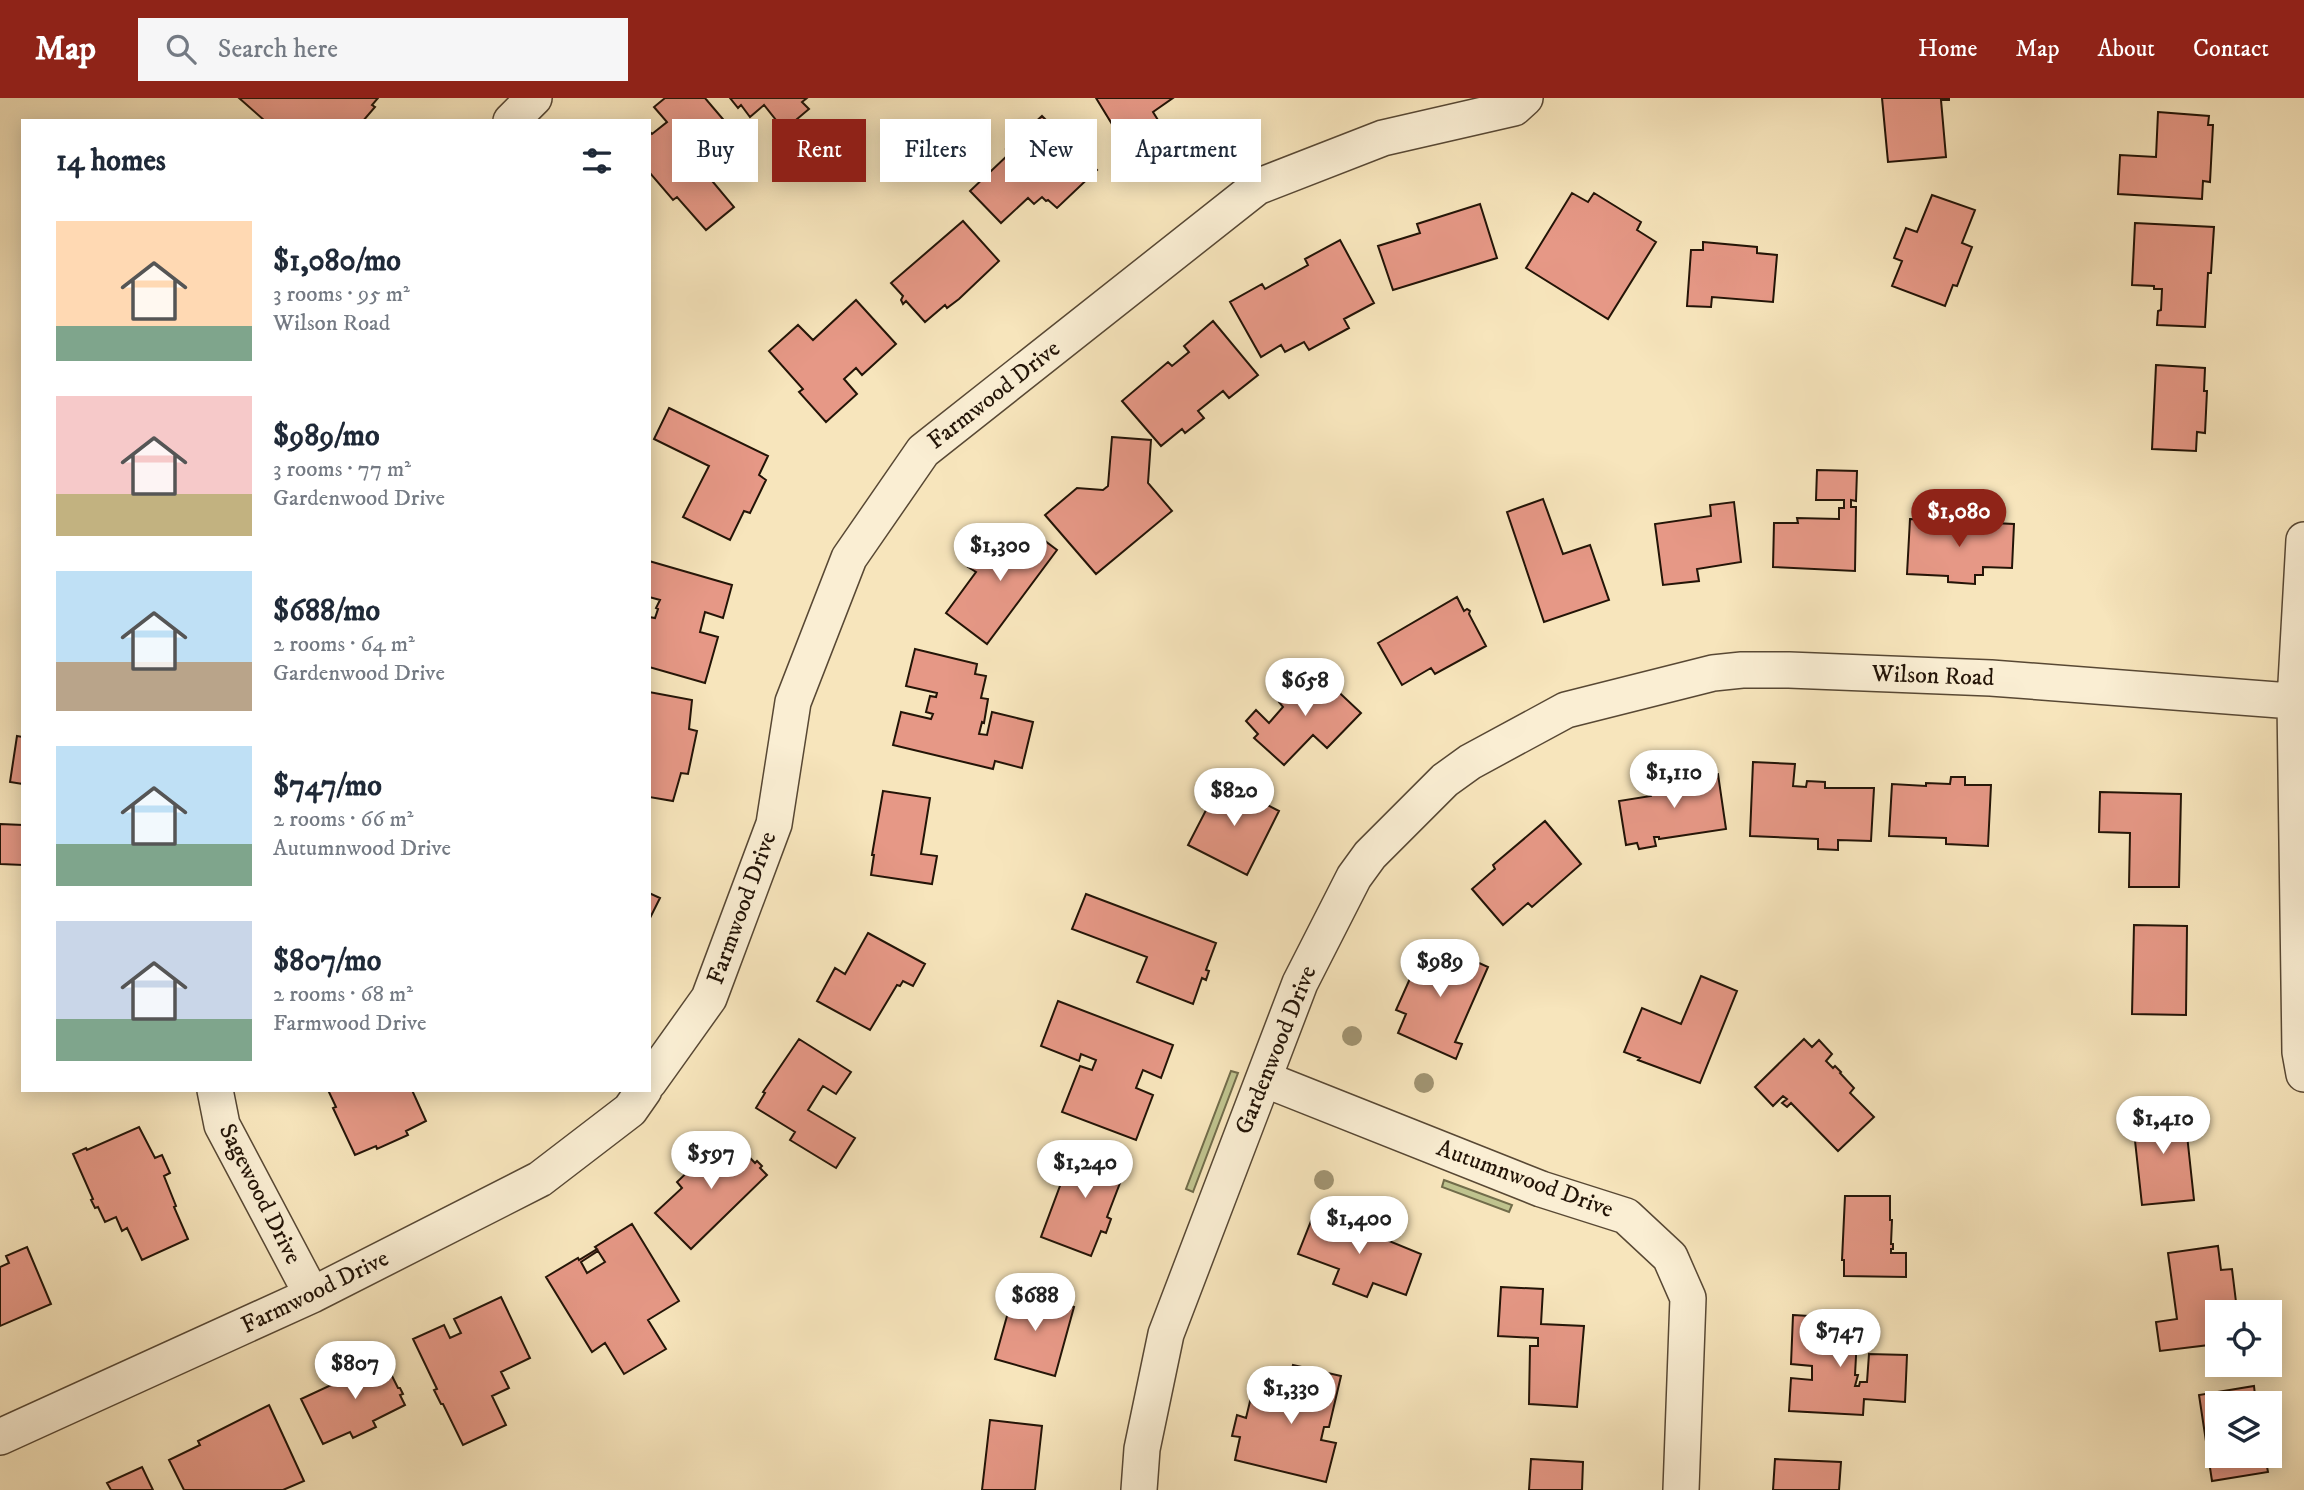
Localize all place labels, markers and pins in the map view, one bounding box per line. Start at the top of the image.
pin: $1,080 [1902,490,2016,549]
pin: $1,300 [943,524,1057,583]
pin: $658 [1264,658,1346,718]
pin: $1,110 [1617,750,1731,810]
pin: $820 [1193,768,1275,828]
pin: $989 [1399,940,1481,999]
pin: $1,410 [2106,1096,2220,1156]
pin: $597 [670,1132,752,1191]
pin: $1,240 [1028,1140,1142,1200]
pin: $1,400 [1302,1196,1416,1256]
pin: $688 [994,1274,1076,1333]
pin: $747 [1799,1310,1881,1369]
pin: $807 [314,1342,396,1401]
pin: $1,330 [1234,1366,1348,1426]

